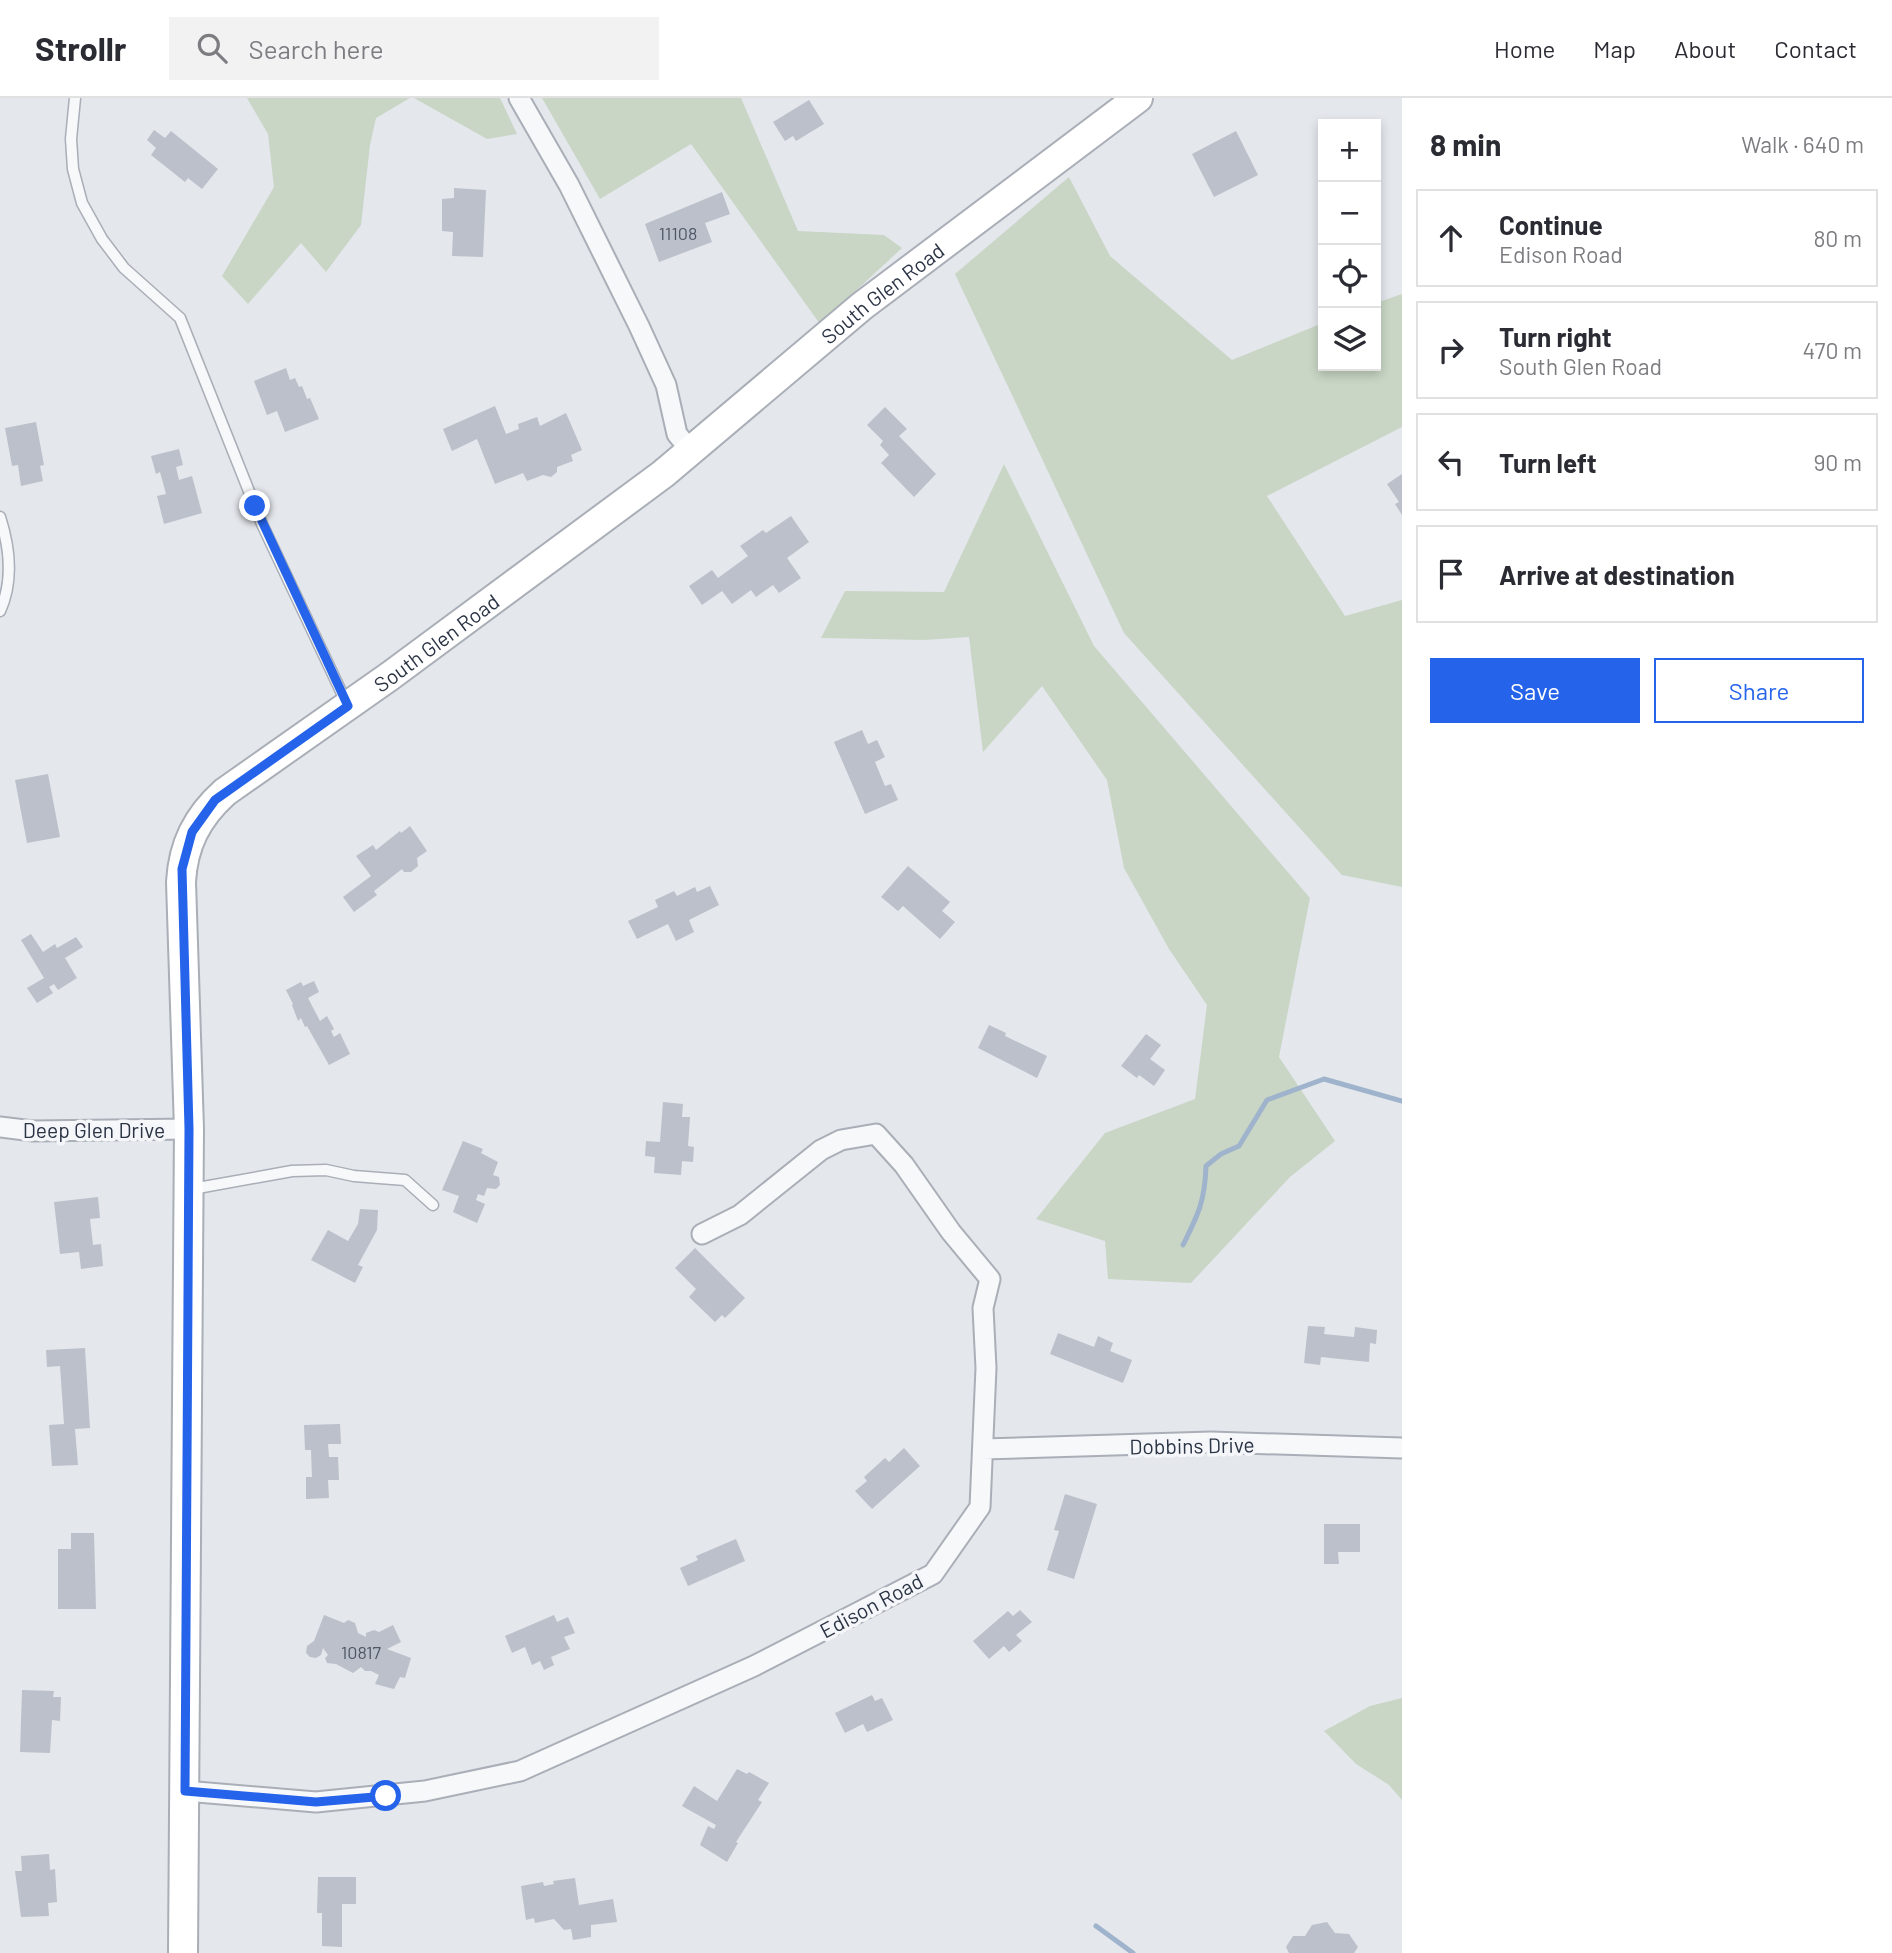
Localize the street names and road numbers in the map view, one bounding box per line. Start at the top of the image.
street label: South Glen Road [815,237,948,348]
street label: South Glen Road [369,588,503,696]
street label: Deep Glen Drive [23,1117,165,1142]
street label: Dobbins Drive [1129,1431,1255,1459]
street label: Edison Road [815,1567,927,1643]

